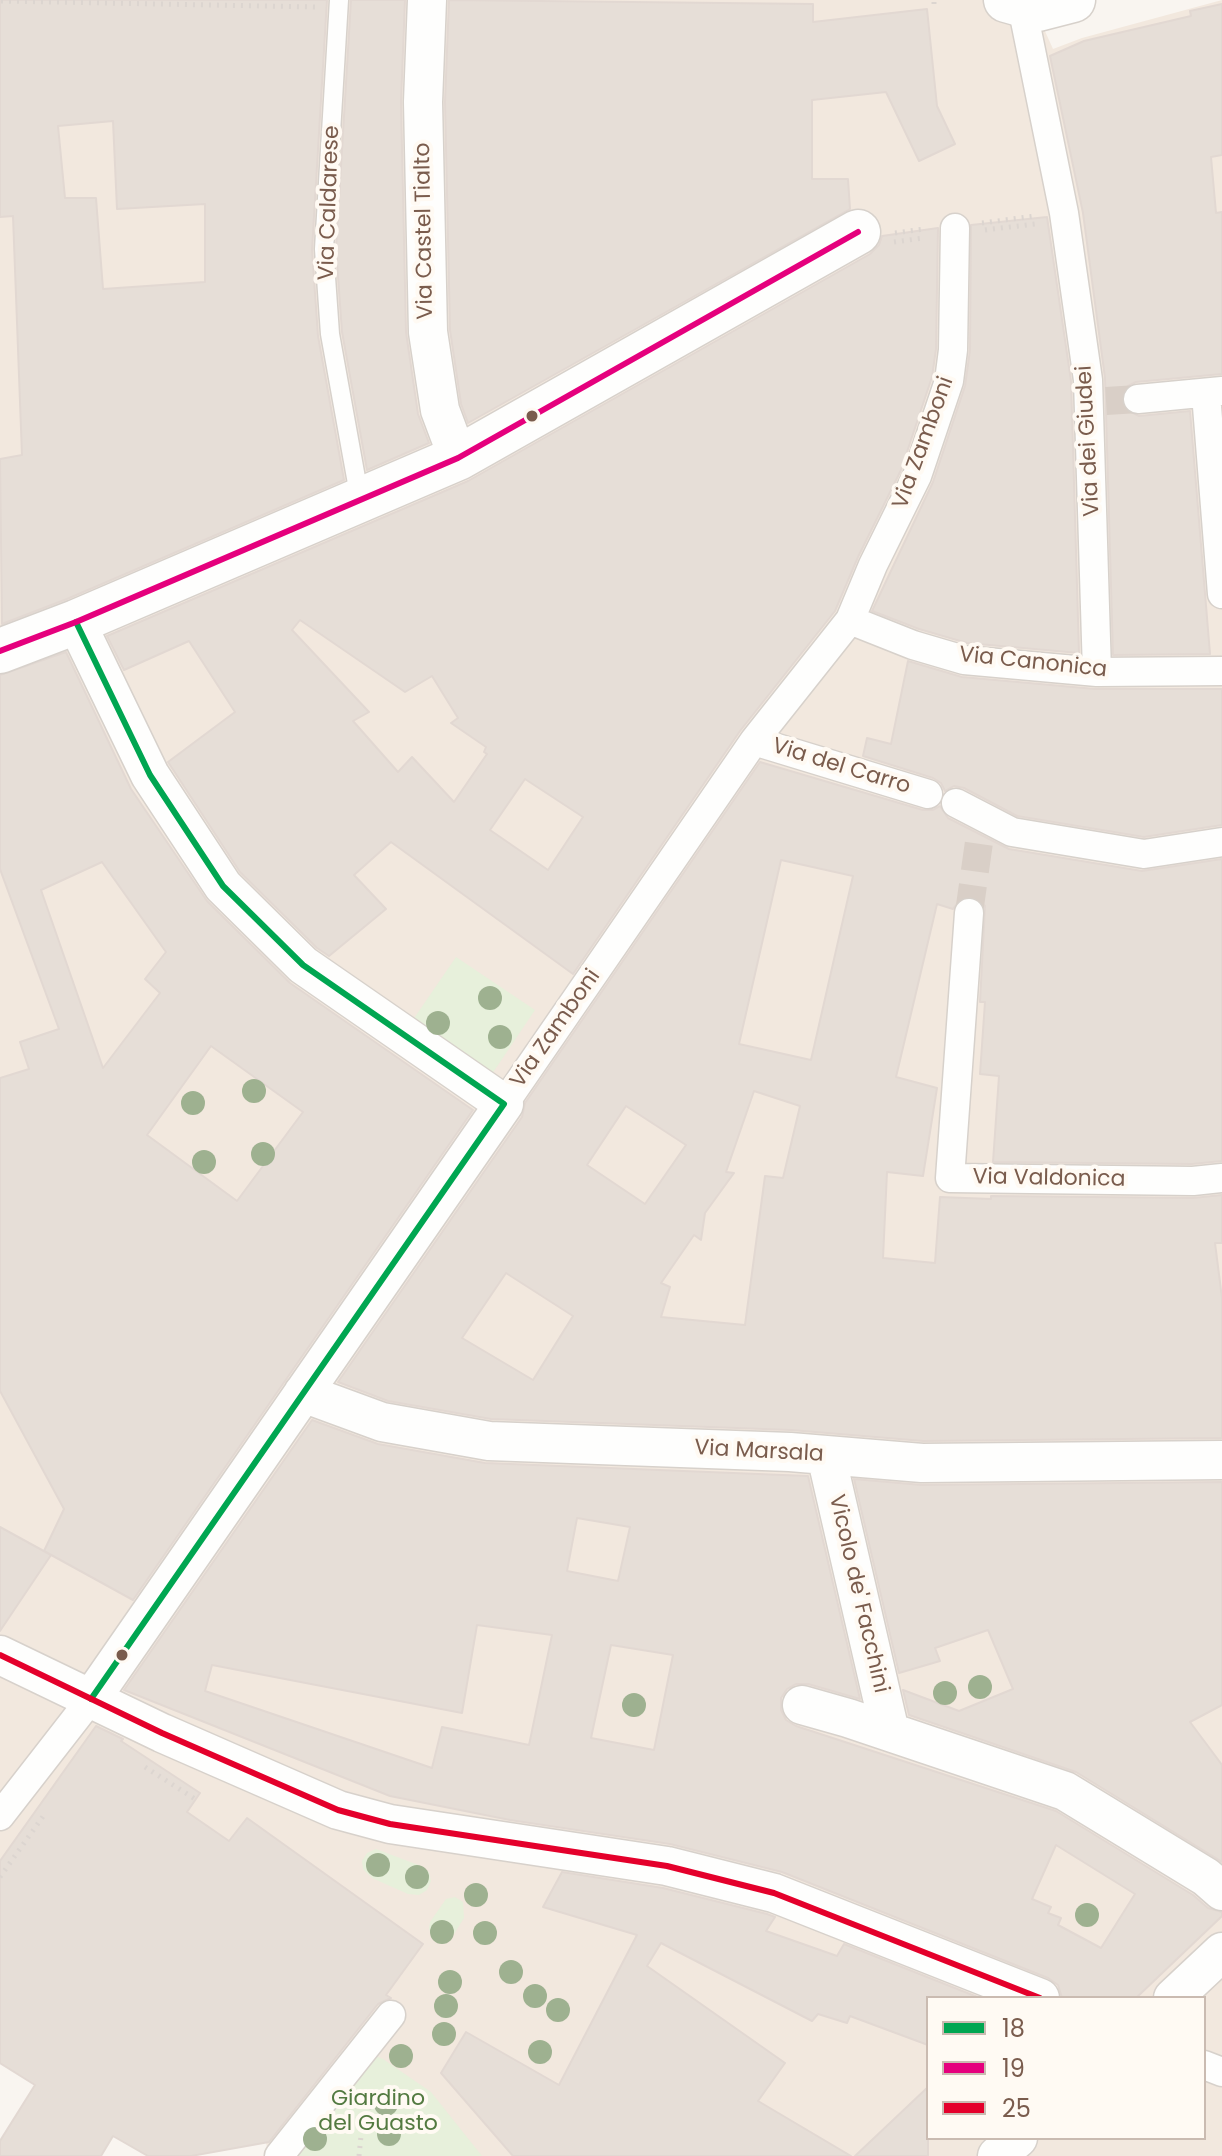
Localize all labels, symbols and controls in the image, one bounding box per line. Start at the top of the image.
street label: Via Caldarese [314,125,346,281]
street label: Via Castel Tialto [410,142,440,320]
street label: Via dei Giudei [1072,365,1106,517]
street label: Via Zamboni [888,373,960,513]
unlabelled marker [524,408,540,424]
street label: Via Canonica [958,642,1108,684]
street label: Via del Carro [769,733,913,801]
street label: Via Zamboni [505,965,607,1093]
street label: Via Valdonica [972,1164,1126,1194]
street label: Via Marsala [694,1435,824,1469]
street label: Vicolo de' Facchini [822,1492,894,1696]
unlabelled marker [114,1647,130,1663]
legend [926,1996,1206,2140]
text: 18 [1002,2012,1025,2045]
text: 19 [1002,2052,1025,2085]
park label: Giardino del Guasto [318,2086,438,2138]
text: 25 [1002,2092,1031,2125]

